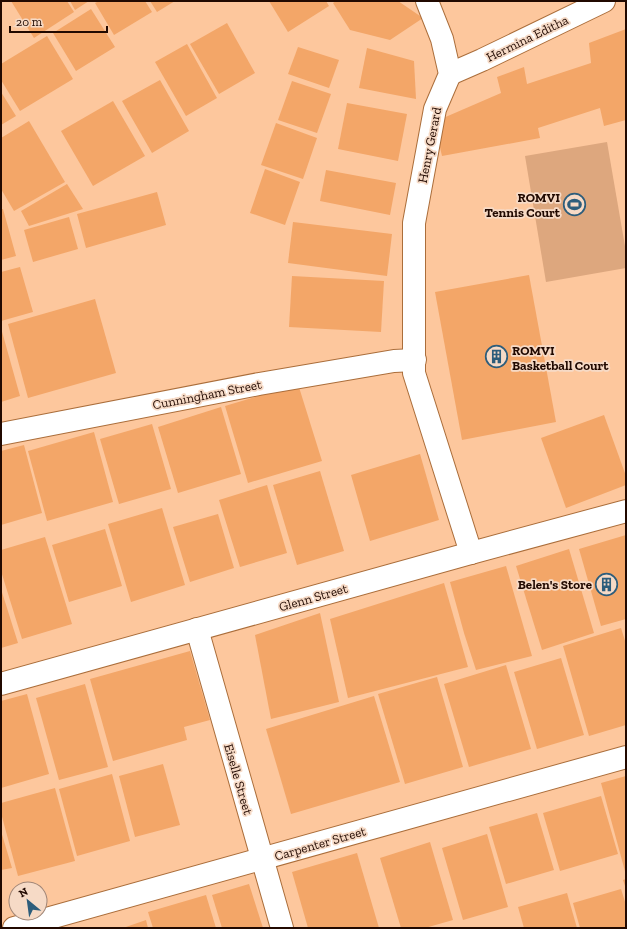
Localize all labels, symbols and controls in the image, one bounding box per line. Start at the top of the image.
scale bar [10,8,107,34]
street label: Hermina Editha [484,12,571,65]
text: 20 m [16,15,43,29]
street label: Henry Gerard [415,106,444,184]
place label: ROMVI Tennis Court [484,190,561,220]
sports icon: ROMVI Tennis Court [562,191,588,217]
place label: ROMVI Basketball Court [512,343,609,373]
building icon: ROMVI Basketball Court [483,344,509,370]
street label: Cunningham Street [151,377,263,412]
building icon: Belen's Store [594,571,620,597]
place label: Belen's Store [518,577,593,592]
street label: Glenn Street [277,580,349,614]
street label: Eiselle Street [221,742,256,817]
street label: Carpenter Street [273,823,368,864]
north arrow [8,881,48,921]
text: N [17,885,31,900]

